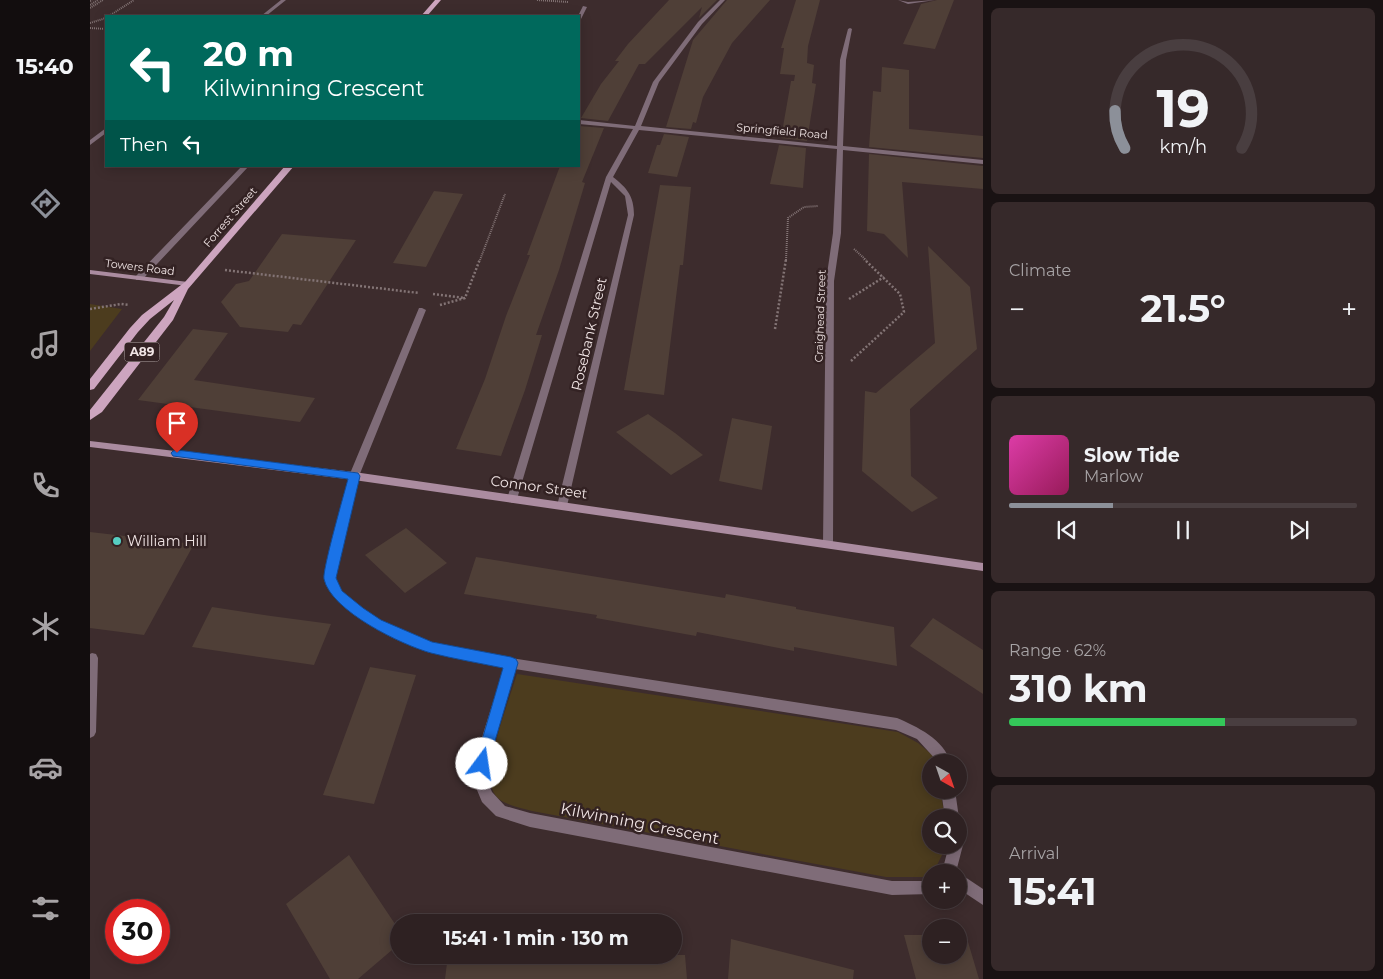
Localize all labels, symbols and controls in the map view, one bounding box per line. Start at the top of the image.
text: 20 m [203,32,294,75]
icon: left [120,35,185,100]
text: 15:40 [16,53,74,80]
text: Kilwinning Crescent [203,75,425,102]
text: 19 [1156,77,1210,140]
street label: Springfield Road [736,120,828,142]
icon: left [178,130,206,158]
text: Then [120,133,168,156]
text: km/h [1159,136,1207,157]
street label: Forrest Street [200,184,260,250]
icon: directions [28,186,63,221]
street label: Towers Road [104,256,176,278]
text: Climate [1009,261,1071,280]
street label: Craighead Street [811,269,829,363]
street label: Rosebank Street [567,275,611,392]
text: 21.5° [1140,285,1226,332]
text: − [1009,292,1025,326]
text: + [1341,292,1357,326]
icon: music [28,327,63,362]
road number: A89 [124,342,160,362]
pin [156,402,198,453]
icon: arrive [163,409,191,437]
text: Slow Tide [1084,444,1180,467]
text: Marlow [1084,467,1143,486]
icon: phone [28,468,63,503]
street label: Connor Street [489,471,589,503]
icon: previous [1053,516,1081,544]
icon: pause [1169,516,1197,544]
icon: next [1285,516,1313,544]
place label: William Hill [127,532,207,550]
marker: William Hill [111,535,123,547]
icon: climate [28,609,63,644]
text: Range · 62% [1009,641,1106,660]
text: 310 km [1009,665,1148,712]
position arrow [455,737,507,789]
icon: car [28,750,63,785]
north arrow [922,754,968,799]
map controls [922,754,967,964]
street label: Kilwinning Crescent [559,799,721,848]
button: search [922,809,967,854]
text: Arrival [1009,844,1059,863]
button: + [922,864,967,909]
text: 15:41 [1009,868,1097,915]
icon: filters [28,891,63,926]
speed limit sign: 30 [105,899,170,964]
button: − [922,919,967,964]
text: 15:41 · 1 min · 130 m [443,927,629,950]

